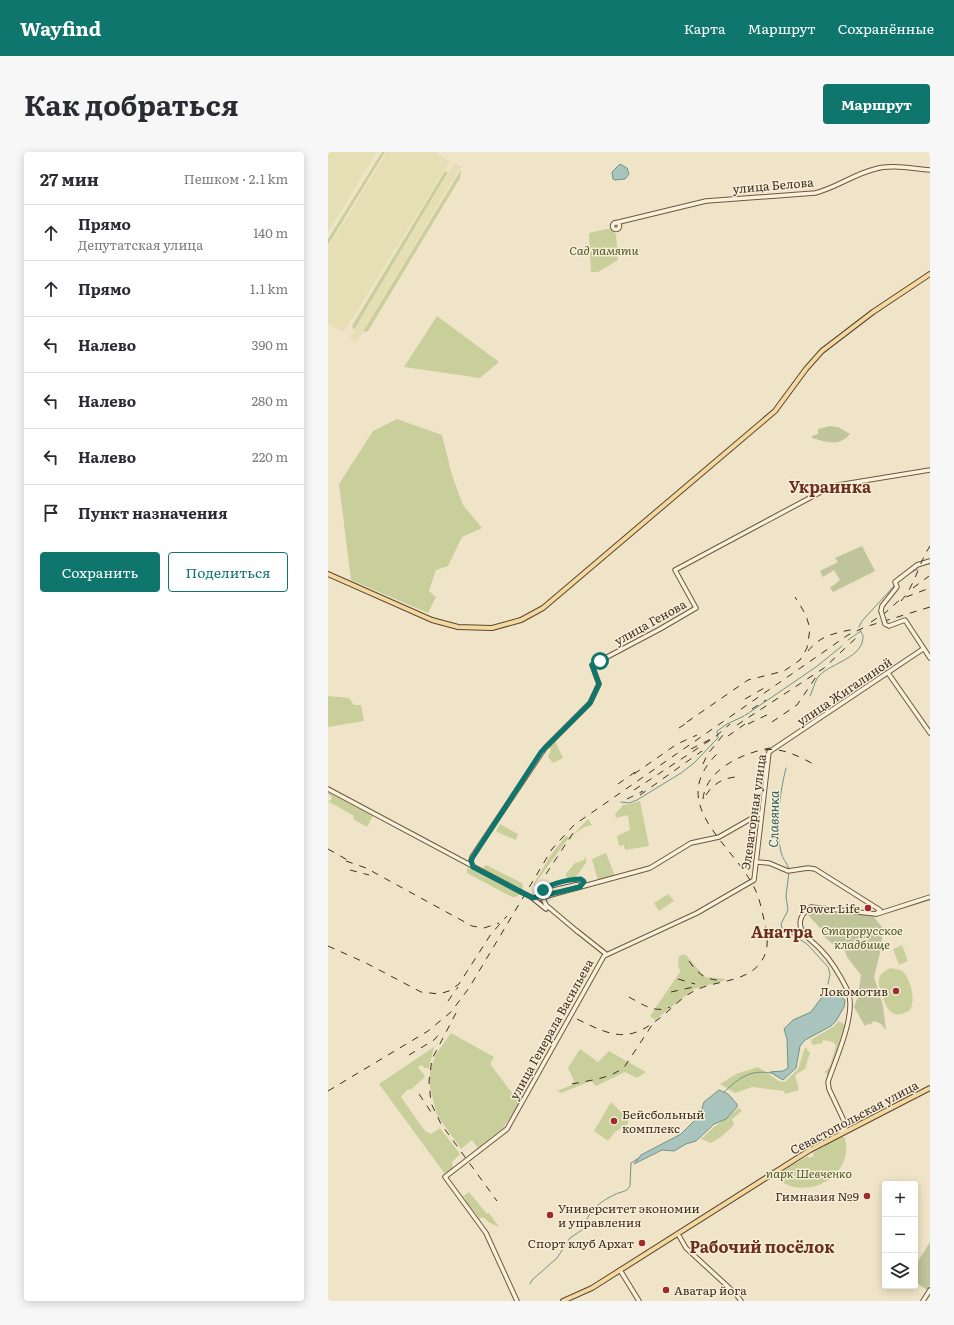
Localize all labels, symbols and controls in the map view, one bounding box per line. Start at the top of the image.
text: Wayfind [20,14,101,42]
text: Карта [684,18,726,38]
text: Маршрут [748,18,816,38]
text: Сохранённые [838,18,934,38]
text: Как добраться [24,83,239,125]
button: Маршрут [823,84,930,124]
text: 27 мин [40,166,99,191]
text: Пешком · 2.1 km [184,169,288,188]
street label: улица Белова [732,172,815,198]
text: Прямо [78,212,131,235]
icon: ahead [40,222,62,244]
text: 140 m [253,223,288,242]
text: Депутатская улица [78,235,203,254]
park label: Сад памяти [569,241,640,259]
text: Прямо [78,277,131,300]
icon: ahead [40,278,62,300]
text: 1.1 km [250,279,288,298]
text: Налево [78,333,136,356]
icon: left [40,334,62,356]
text: 390 m [251,335,288,354]
text: Налево [78,389,136,412]
icon: left [40,390,62,412]
text: 280 m [252,391,288,410]
text: Налево [78,445,136,468]
icon: left [40,446,62,468]
text: 220 m [252,447,288,466]
district label: Украинка [789,474,872,498]
text: Пункт назначения [78,501,228,524]
icon: arrive [40,502,62,524]
button: Сохранить [40,552,160,592]
button: Поделиться [168,552,288,592]
street label: улица Генова [611,594,690,649]
route start [591,652,609,670]
street label: улица Жигалиной [793,652,895,730]
street label: Элеваторная улица [736,752,770,871]
water label: Славянка [763,790,783,848]
route end [534,881,552,899]
place label: Power Life [799,899,860,917]
marker: Power Life [863,903,873,913]
district label: Анатра [751,919,814,943]
park label: Старорусское кладбище [821,921,903,953]
street label: улица Генерала Васильева [505,955,598,1103]
place label: Локомотив [820,982,888,1000]
marker: Локомотив [891,986,901,996]
street label: Севастопольская улица [787,1075,922,1158]
place label: Бейсбольный комплекс [622,1105,705,1137]
marker: Бейсбольный комплекс [609,1116,619,1126]
park label: парк Шевченко [766,1164,852,1182]
map controls [882,1181,918,1289]
button: + [882,1181,918,1217]
place label: Гимназия №9 [775,1187,859,1205]
marker: Гимназия №9 [862,1191,872,1201]
place label: Университет экономии и управления [558,1199,700,1231]
marker: Университет экономии и управления [545,1210,555,1220]
button: − [882,1217,918,1253]
place label: Спорт клуб Архат [528,1234,634,1252]
district label: Рабочий посёлок [689,1234,835,1258]
marker: Спорт клуб Архат [637,1238,647,1248]
button: layers [882,1253,918,1289]
place label: Аватар йога [674,1281,747,1299]
marker: Аватар йога [661,1285,671,1295]

